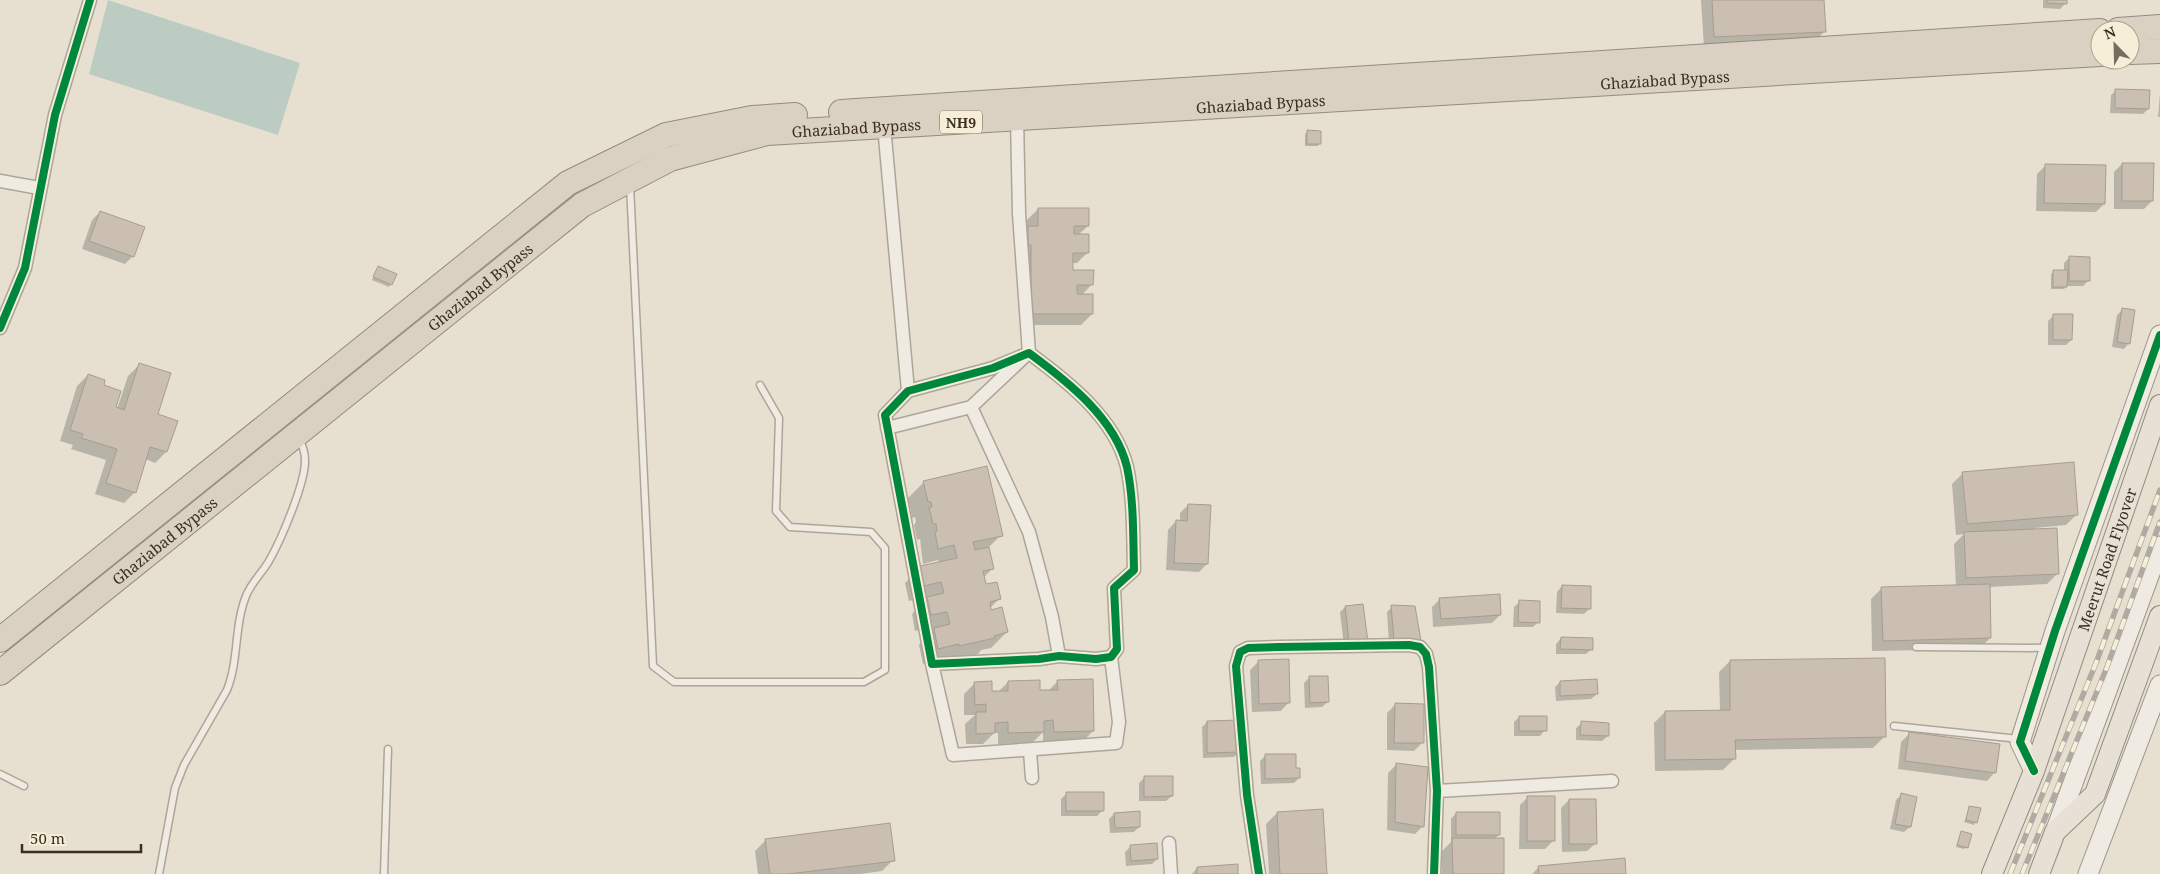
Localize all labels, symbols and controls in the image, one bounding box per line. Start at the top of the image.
north arrow [2090,20,2140,70]
text: N [2101,22,2119,43]
street label: Ghaziabad Bypass [1600,66,1730,94]
street label: Ghaziabad Bypass [1195,90,1326,118]
road number: NH9 [940,110,982,134]
street label: Ghaziabad Bypass [791,114,922,142]
street label: Ghaziabad Bypass [423,238,537,335]
street label: Meerut Road Flyover [2073,485,2141,634]
street label: Ghaziabad Bypass [108,492,221,589]
scale bar [22,822,141,854]
text: 50 m [30,828,65,848]

